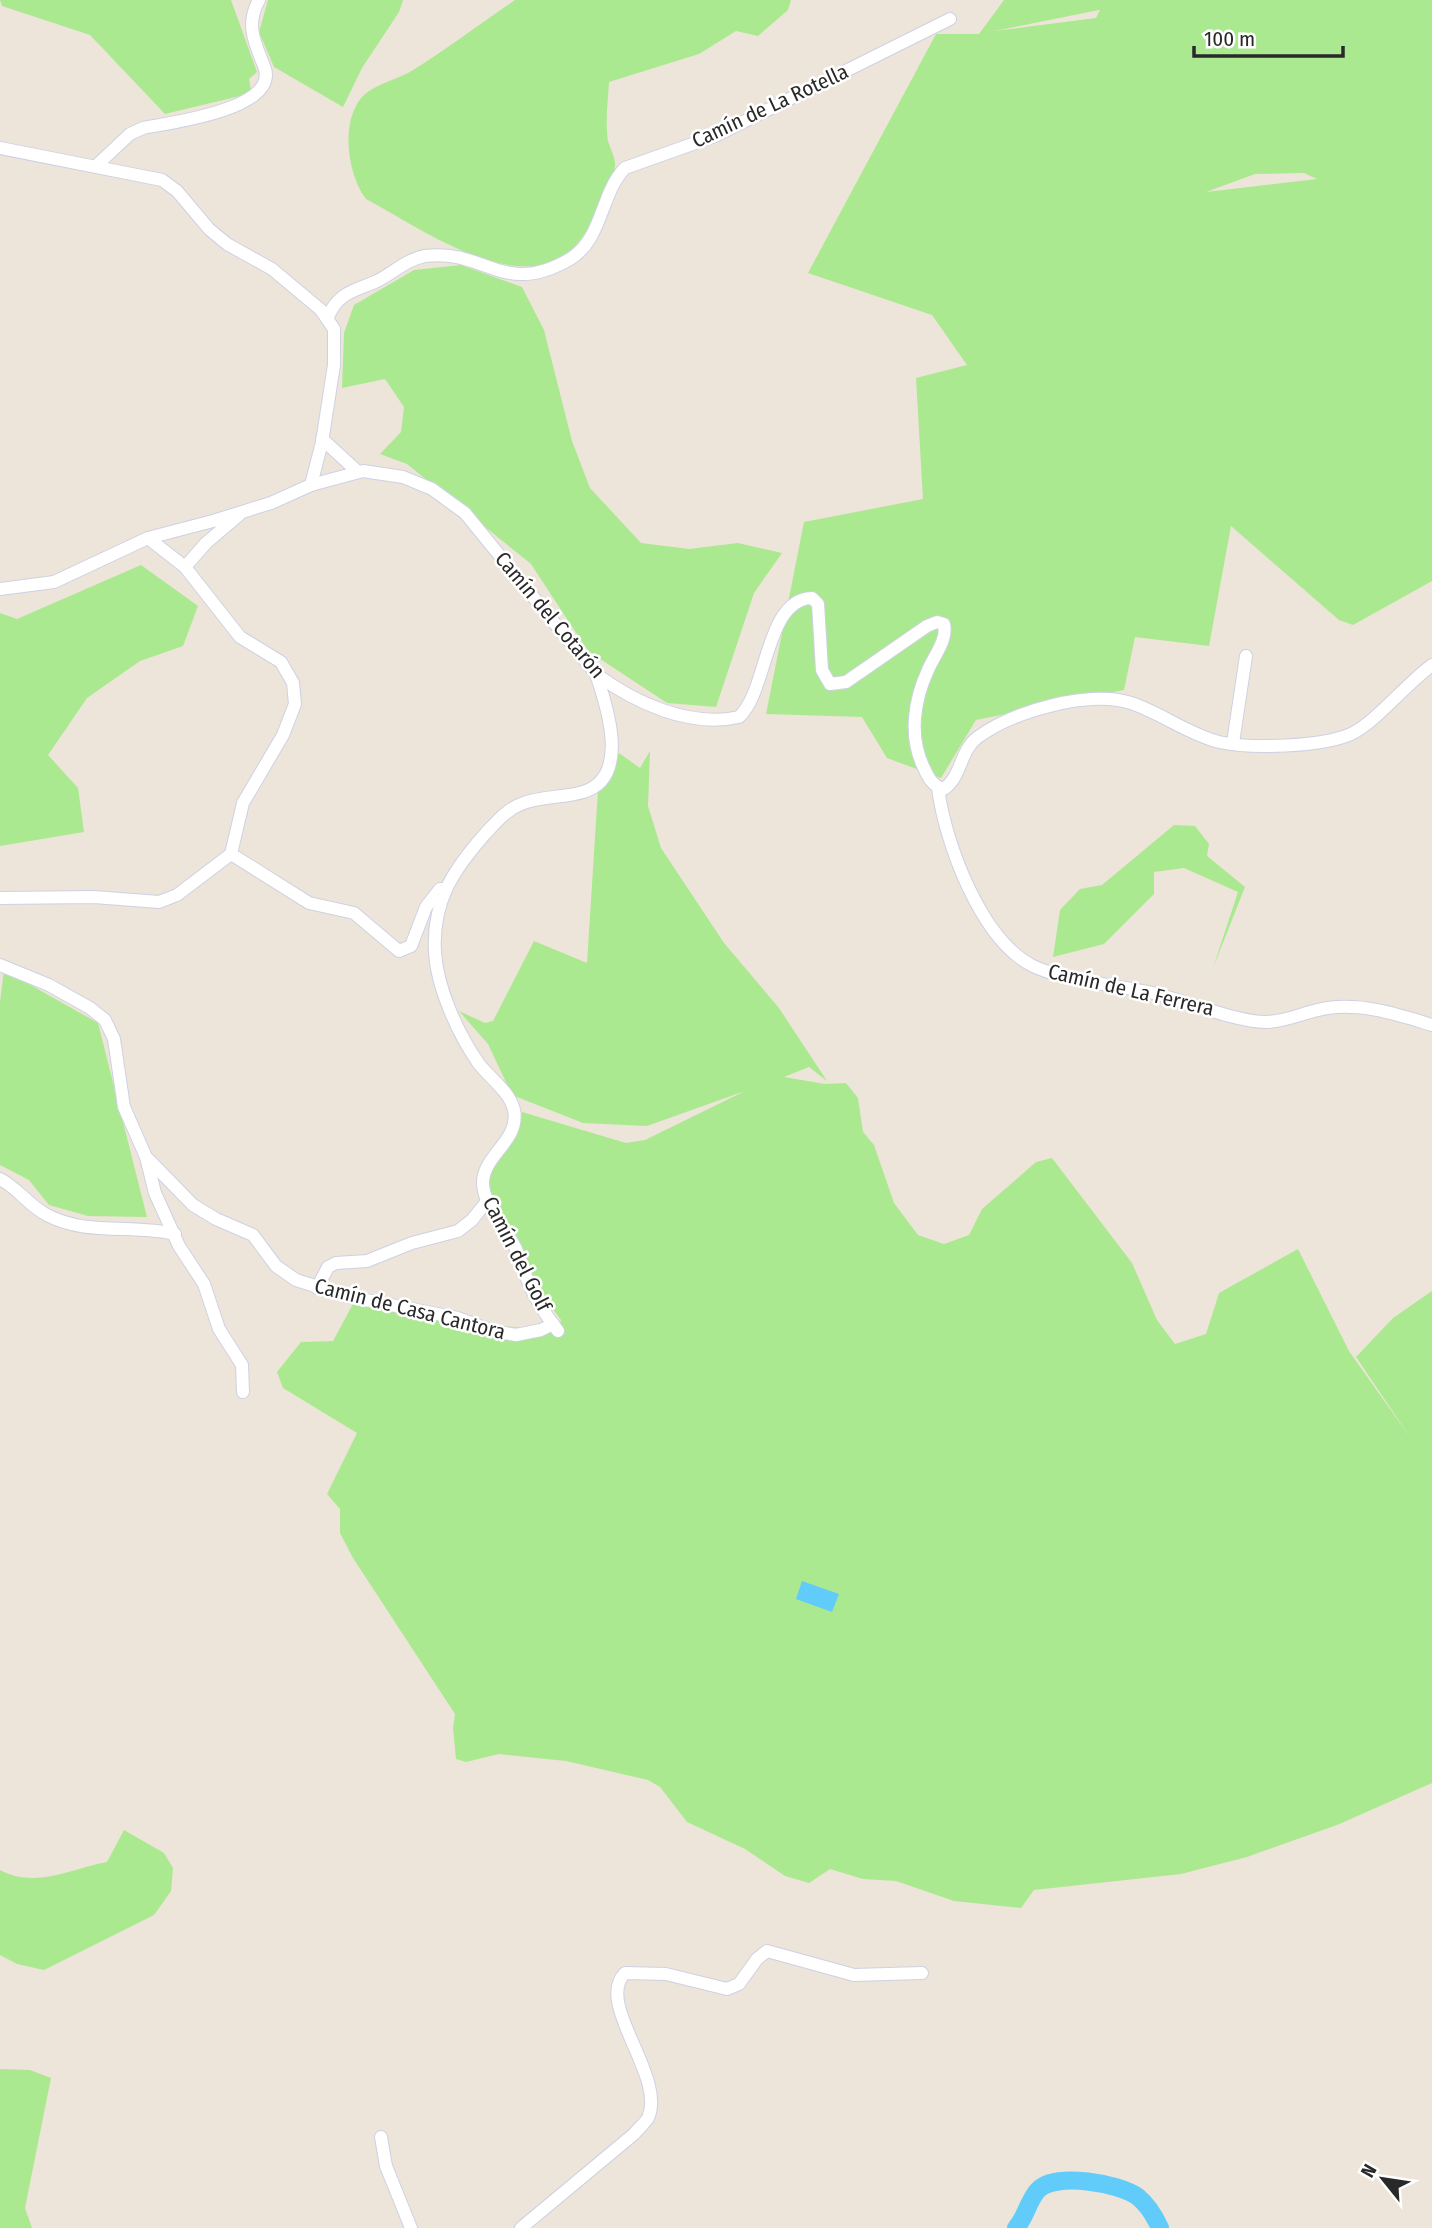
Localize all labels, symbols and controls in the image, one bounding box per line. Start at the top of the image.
scale bar [1194,14,1343,58]
text: 100 m [1204,26,1255,52]
street label: Camín de La Rotella [688,58,852,154]
street label: Camín del Cotarón [489,546,611,684]
street label: Camín de La Ferrera [1046,958,1216,1022]
street label: Camín del Golf [477,1192,558,1317]
street label: Camín de Casa Cantora [312,1273,508,1345]
north arrow [1348,2144,1418,2214]
text: N [1356,2160,1382,2181]

